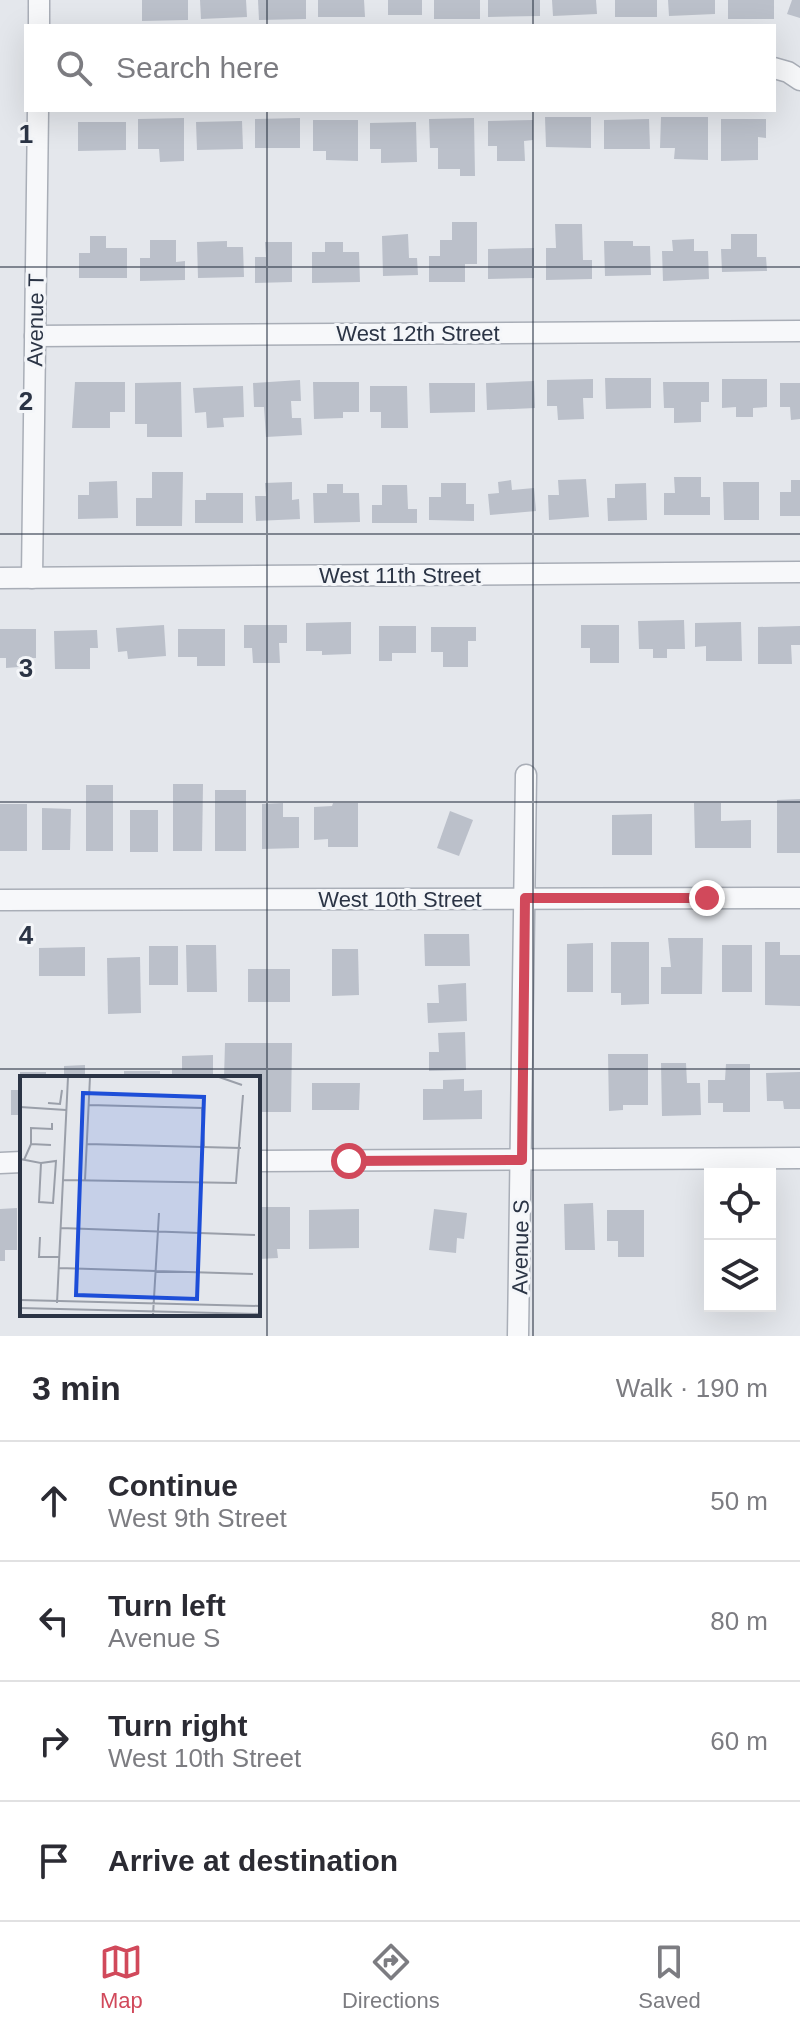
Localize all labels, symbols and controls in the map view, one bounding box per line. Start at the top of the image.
search box [24,24,776,112]
icon: search [52,46,96,90]
text: Search here [116,51,279,84]
text: 1 [19,119,33,149]
street label: Avenue T [22,273,49,367]
street label: West 12th Street [336,321,500,346]
text: 2 [19,386,33,416]
street label: West 11th Street [319,563,481,588]
text: 3 [19,653,33,683]
route end [689,880,725,916]
street label: West 10th Street [318,887,482,912]
text: 4 [19,920,34,950]
inset map [20,1076,260,1316]
route start [331,1143,367,1179]
map controls [704,1168,776,1312]
button: locate [704,1168,776,1240]
street label: Avenue S [507,1199,534,1295]
button: layers [704,1240,776,1312]
text: 3 min [32,1369,121,1407]
text: Walk · 190 m [616,1373,768,1403]
text: Continue [108,1469,238,1502]
icon: ahead [32,1479,76,1523]
text: 50 m [710,1486,768,1516]
text: West 9th Street [108,1503,287,1533]
text: Turn left [108,1589,226,1622]
icon: left [32,1599,76,1643]
text: 80 m [710,1606,768,1636]
text: Avenue S [108,1623,220,1653]
text: Turn right [108,1709,247,1742]
icon: right [32,1719,76,1763]
text: 60 m [710,1726,768,1756]
text: West 10th Street [108,1743,301,1773]
icon: arrive [32,1839,76,1883]
text: Arrive at destination [108,1844,398,1877]
tab: Map [99,1940,143,2014]
tab: Directions [342,1940,440,2014]
tab: Saved [638,1940,701,2014]

